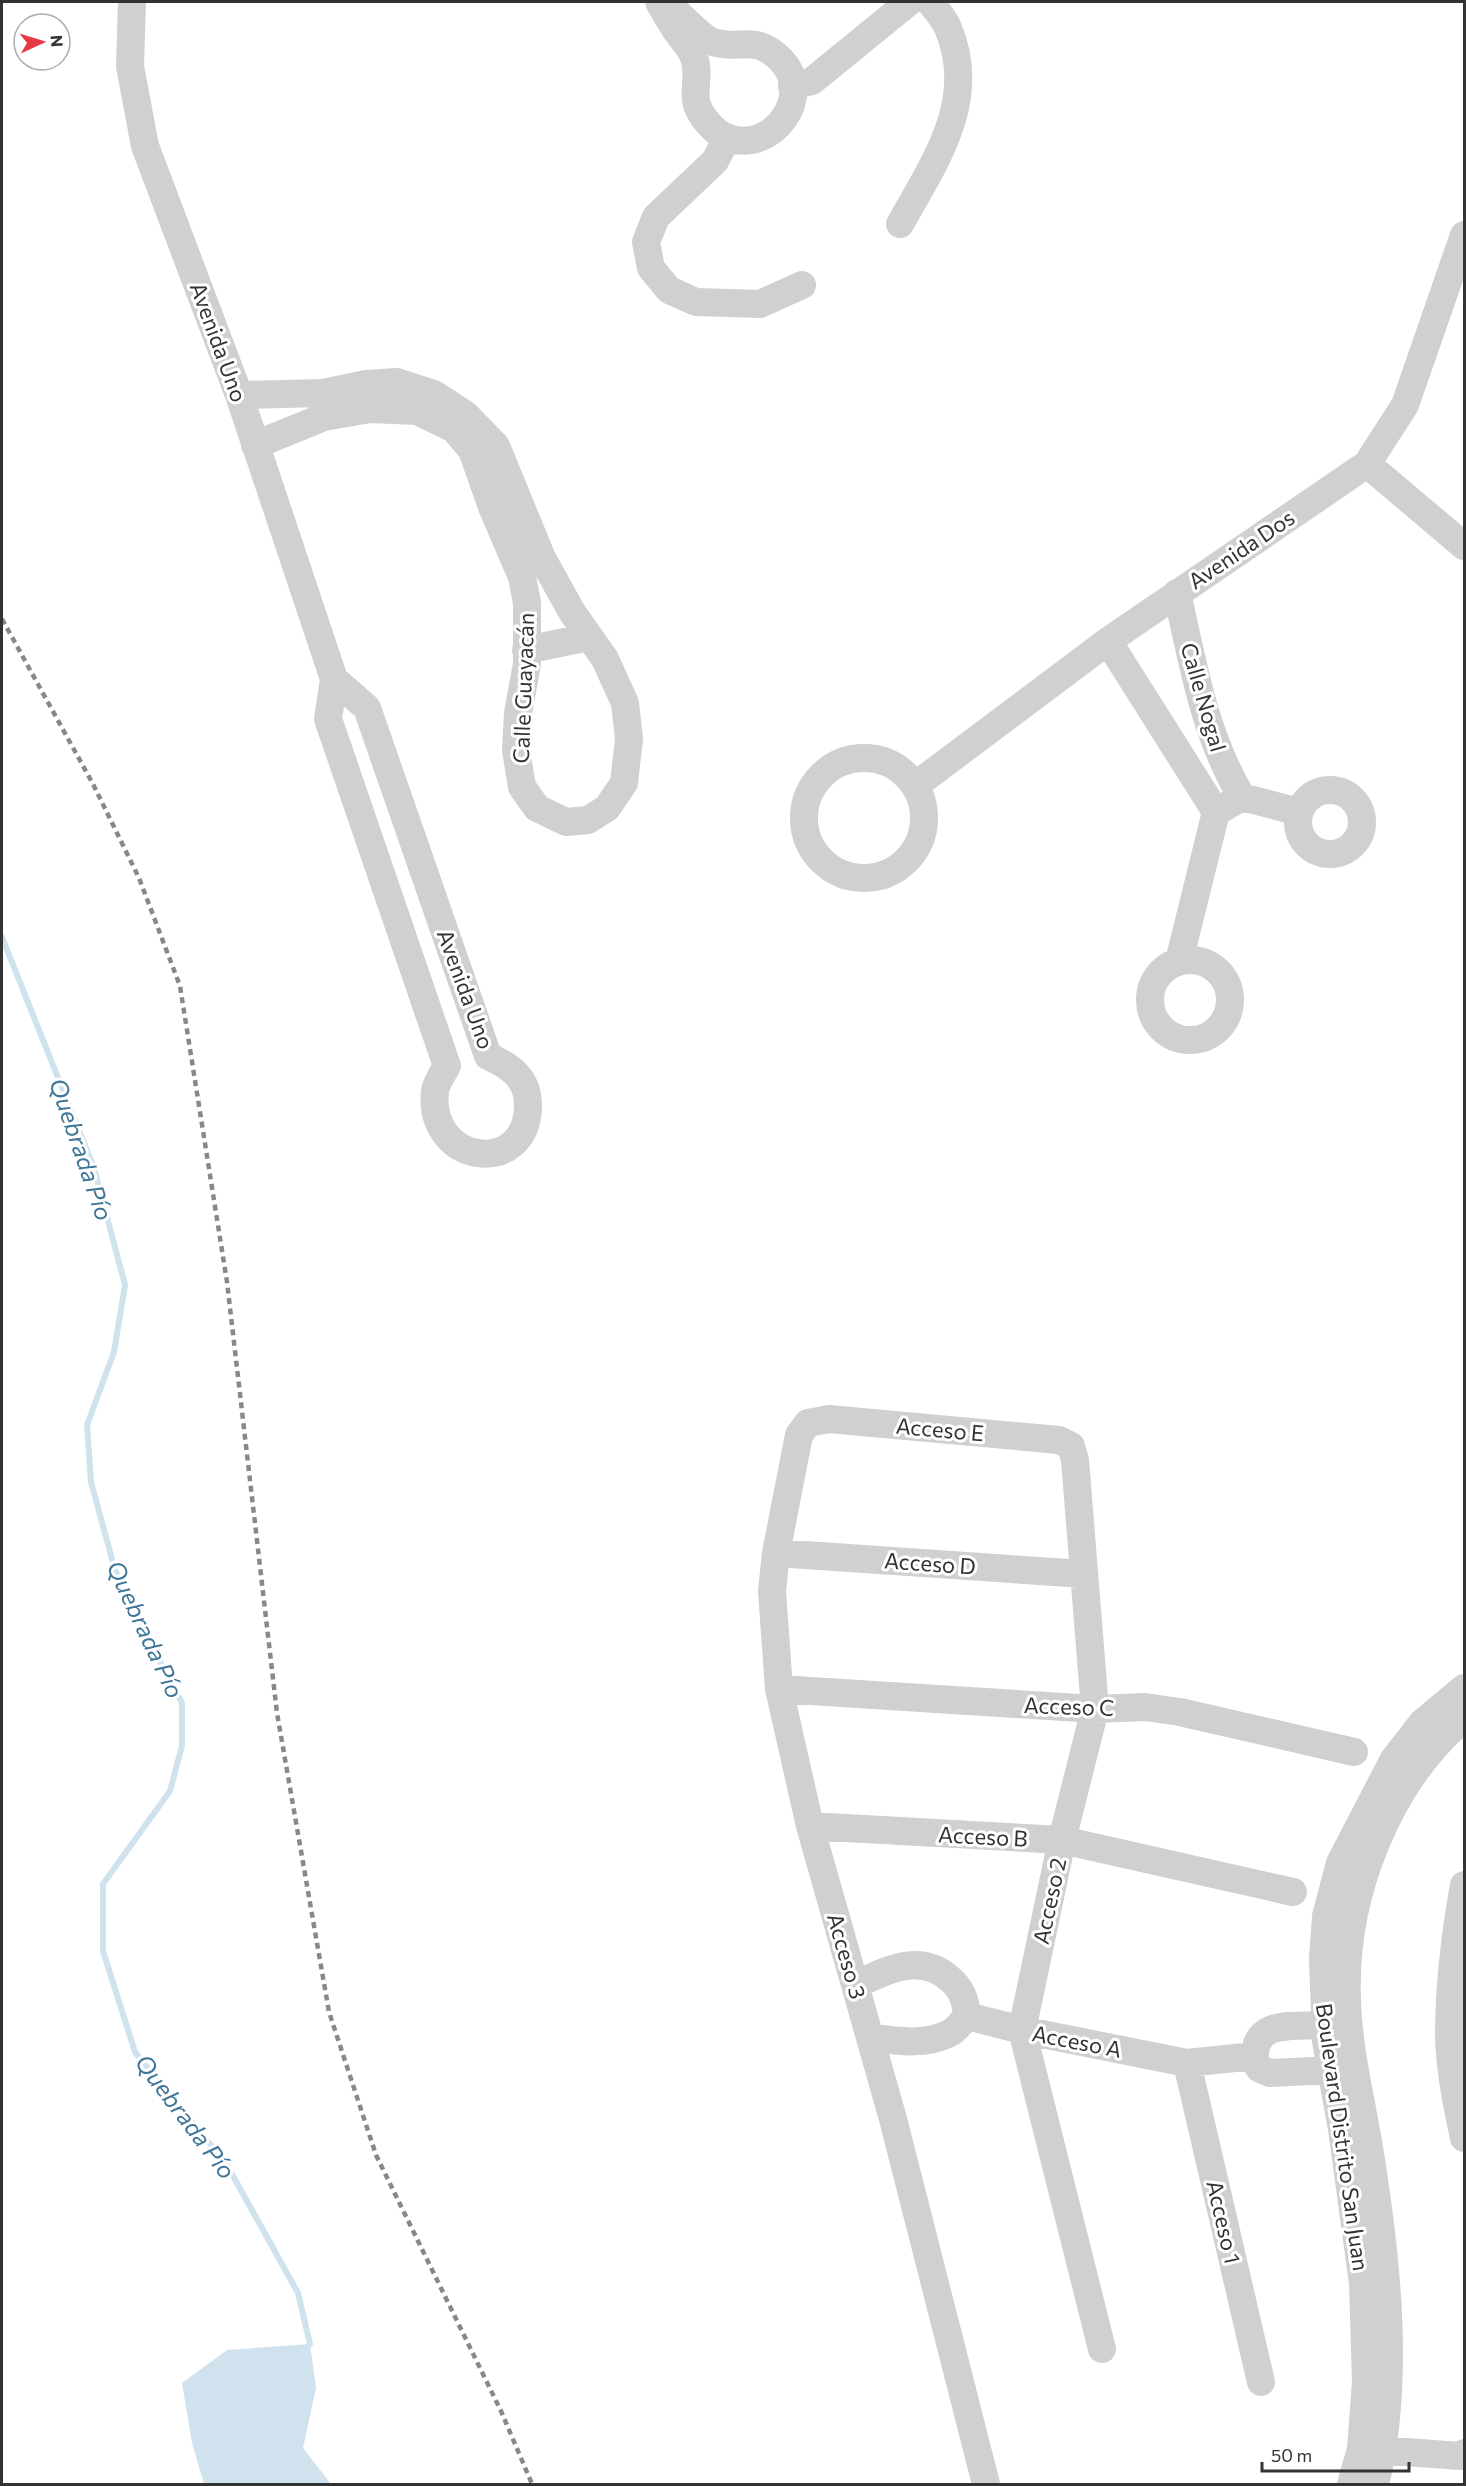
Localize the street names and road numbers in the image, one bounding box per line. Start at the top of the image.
street label: Avenida Uno [185,278,253,406]
street label: Avenida Dos [1183,504,1299,594]
street label: Calle Guayacán [507,612,539,764]
street label: Calle Nogal [1176,639,1232,755]
street label: Avenida Uno [432,925,500,1053]
street label: Acceso E [895,1412,985,1446]
street label: Acceso D [883,1546,977,1580]
street label: Acceso C [1023,1691,1115,1721]
street label: Acceso B [938,1820,1028,1852]
street label: Acceso 2 [1027,1855,1071,1947]
street label: Acceso 3 [822,1910,872,2002]
street label: Boulevard Distrito San Juan [1311,2001,1375,2273]
street label: Acceso A [1030,2019,1124,2063]
street label: Acceso 1 [1201,2178,1247,2266]

